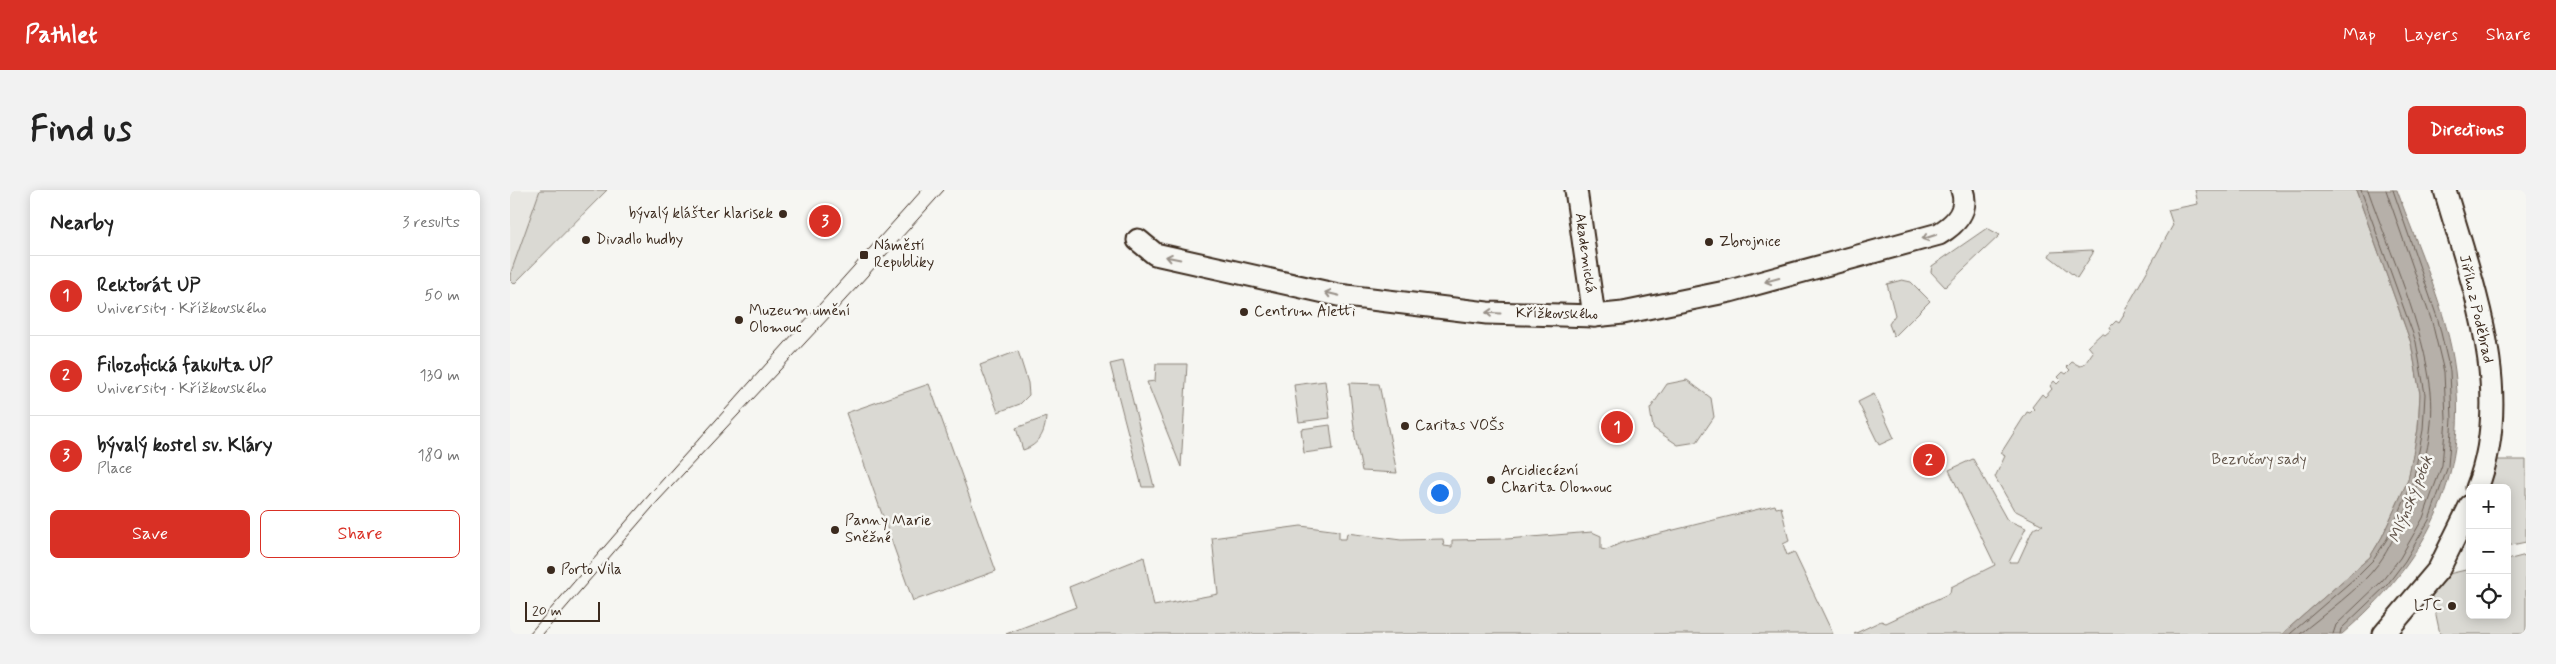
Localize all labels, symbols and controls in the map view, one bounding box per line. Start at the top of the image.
text: Pathlet [25,20,97,51]
text: Map [2343,23,2376,47]
text: Layers [2404,23,2458,47]
text: Share [2486,23,2531,47]
button: Directions [2408,106,2526,154]
text: Find us [30,107,132,153]
pin: 3 [809,202,841,240]
place label: bývalý klášter klarisek [629,204,773,224]
marker: bývalý klášter klarisek [777,208,789,220]
text: Nearby [50,209,114,237]
text: 3 results [402,212,460,233]
street label: Akademická [1569,212,1601,294]
place label: Divadlo hudby [596,230,684,250]
place label: Zbrojnice [1719,232,1781,252]
one-way arrow [1922,233,1937,242]
marker: Divadlo hudby [580,234,592,246]
place label: Náměstí Republiky [874,236,935,273]
marker: Zbrojnice [1703,236,1715,248]
marker: Náměstí Republiky [858,249,870,261]
one-way arrow [1166,252,1182,262]
street label: Jiřího z Poděbrad [2454,253,2498,365]
text: Rektorát UP [97,273,200,298]
one-way arrow [1765,275,1781,285]
text: 1 [62,285,70,306]
text: 50 m [424,285,460,306]
one-way arrow [1324,289,1340,298]
text: University · Křížkovského [97,298,266,319]
place label: Muzeum umění Olomouc [749,301,850,338]
place label: Centrum Aletti [1254,302,1356,322]
street label: Křížkovského [1516,303,1598,325]
marker: Centrum Aletti [1238,306,1250,318]
one-way arrow [1485,308,1501,317]
marker: Muzeum umění Olomouc [733,314,745,326]
text: Filozofická fakulta UP [97,353,273,378]
text: 2 [62,365,70,386]
text: 130 m [419,365,460,386]
text: University · Křížkovského [97,378,266,399]
pin: 1 [1601,408,1633,446]
place label: Caritas VOŠs [1415,416,1505,436]
marker: Caritas VOŠs [1399,420,1411,432]
text: bývalý kostel sv. Kláry [97,433,272,458]
pin: 2 [1913,441,1945,479]
text: 3 [62,445,70,466]
text: 180 m [417,445,460,466]
park label: Bezručovy sady [2211,450,2307,470]
water label: Mlýnský potok [2384,452,2438,546]
text: Place [97,458,132,479]
place label: Arcidiecézní Charita Olomouc [1501,461,1612,498]
marker: Arcidiecézní Charita Olomouc [1485,474,1497,486]
your location [1427,480,1453,506]
map controls [2466,484,2511,619]
button: + [2466,484,2511,529]
button: Save [50,510,250,558]
button: Share [260,510,460,558]
place label: Panny Marie Sněžné [845,511,931,548]
marker: Panny Marie Sněžné [829,524,841,536]
button: − [2466,529,2511,574]
place label: Porto Vila [561,560,622,580]
marker: Porto Vila [545,564,557,576]
button: locate [2466,574,2511,619]
place label: LTC [2414,596,2442,616]
scale bar [525,599,600,622]
marker: LTC [2446,600,2458,612]
text: 20 m [532,602,562,620]

